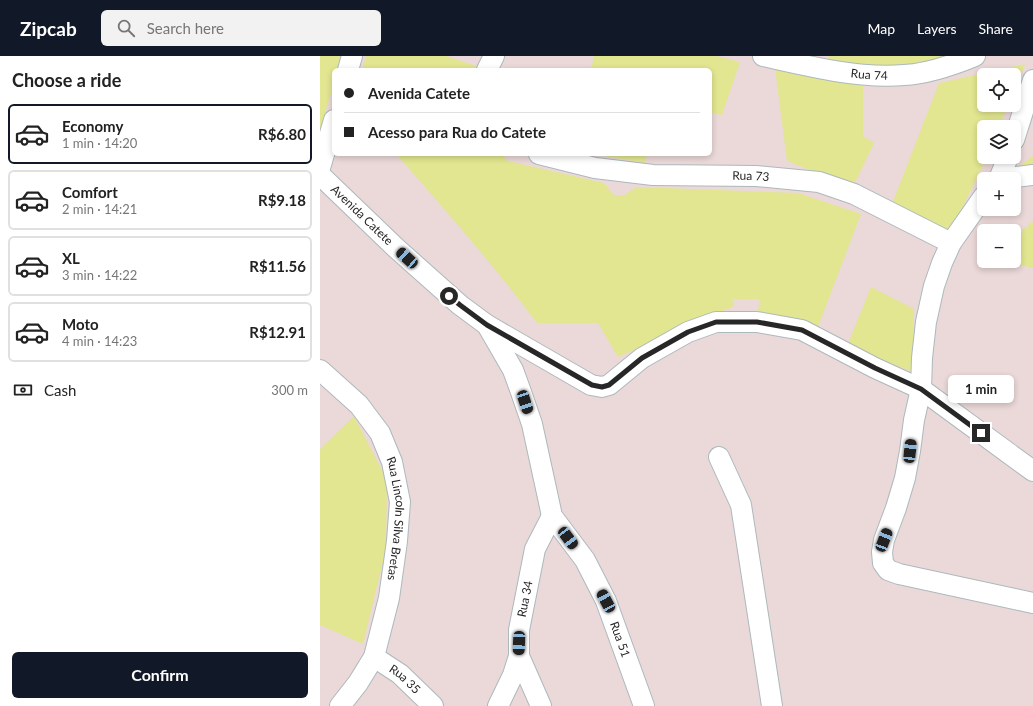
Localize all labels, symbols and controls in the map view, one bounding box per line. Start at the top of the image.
search box [101,10,381,46]
text: Zipcab [20,17,77,40]
icon: search [115,17,137,39]
text: Search here [147,19,224,37]
text: Map [867,20,895,37]
text: Layers [917,20,957,37]
text: Share [979,20,1013,37]
street label: Rua 74 [850,65,888,83]
map controls [977,68,1021,268]
button: locate [977,68,1021,112]
text: Choose a ride [12,69,121,91]
text: Avenida Catete [368,84,470,102]
icon: car [14,116,50,152]
text: Economy [62,117,123,135]
button: layers [977,120,1021,164]
text: Acesso para Rua do Catete [368,123,546,141]
text: R$6.80 [258,125,306,143]
text: 1 min · 14:20 [62,135,137,151]
street label: Rua 73 [732,168,770,184]
button: + [977,172,1021,216]
icon: car [14,182,50,218]
street label: Avenida Catete [328,182,396,248]
text: Comfort [62,183,118,201]
text: R$9.18 [258,191,306,209]
text: 2 min · 14:21 [62,201,137,217]
button: − [977,224,1021,268]
car [394,246,420,270]
icon: car [14,248,50,284]
text: XL [62,249,80,267]
text: R$11.56 [249,257,306,275]
text: 3 min · 14:22 [62,267,137,283]
route start [440,287,458,305]
icon: car [14,314,50,350]
text: Moto [62,315,99,333]
text: R$12.91 [249,323,306,341]
text: 4 min · 14:23 [62,333,137,349]
callout: 1 min [948,375,1014,403]
icon: cash [12,379,34,401]
text: Cash [44,381,76,399]
text: 1 min [965,381,997,397]
text: 300 m [271,382,308,398]
car [516,389,534,415]
route end [972,424,990,442]
car [903,438,917,464]
street label: Rua Lincoln Silva Bretas [384,454,408,581]
car [556,525,580,551]
car [874,527,894,553]
street label: Rua 34 [514,579,536,618]
car [595,588,617,614]
street label: Rua 51 [607,619,634,659]
car [513,631,525,655]
button: Confirm [12,652,308,698]
street label: Rua 35 [387,661,424,697]

